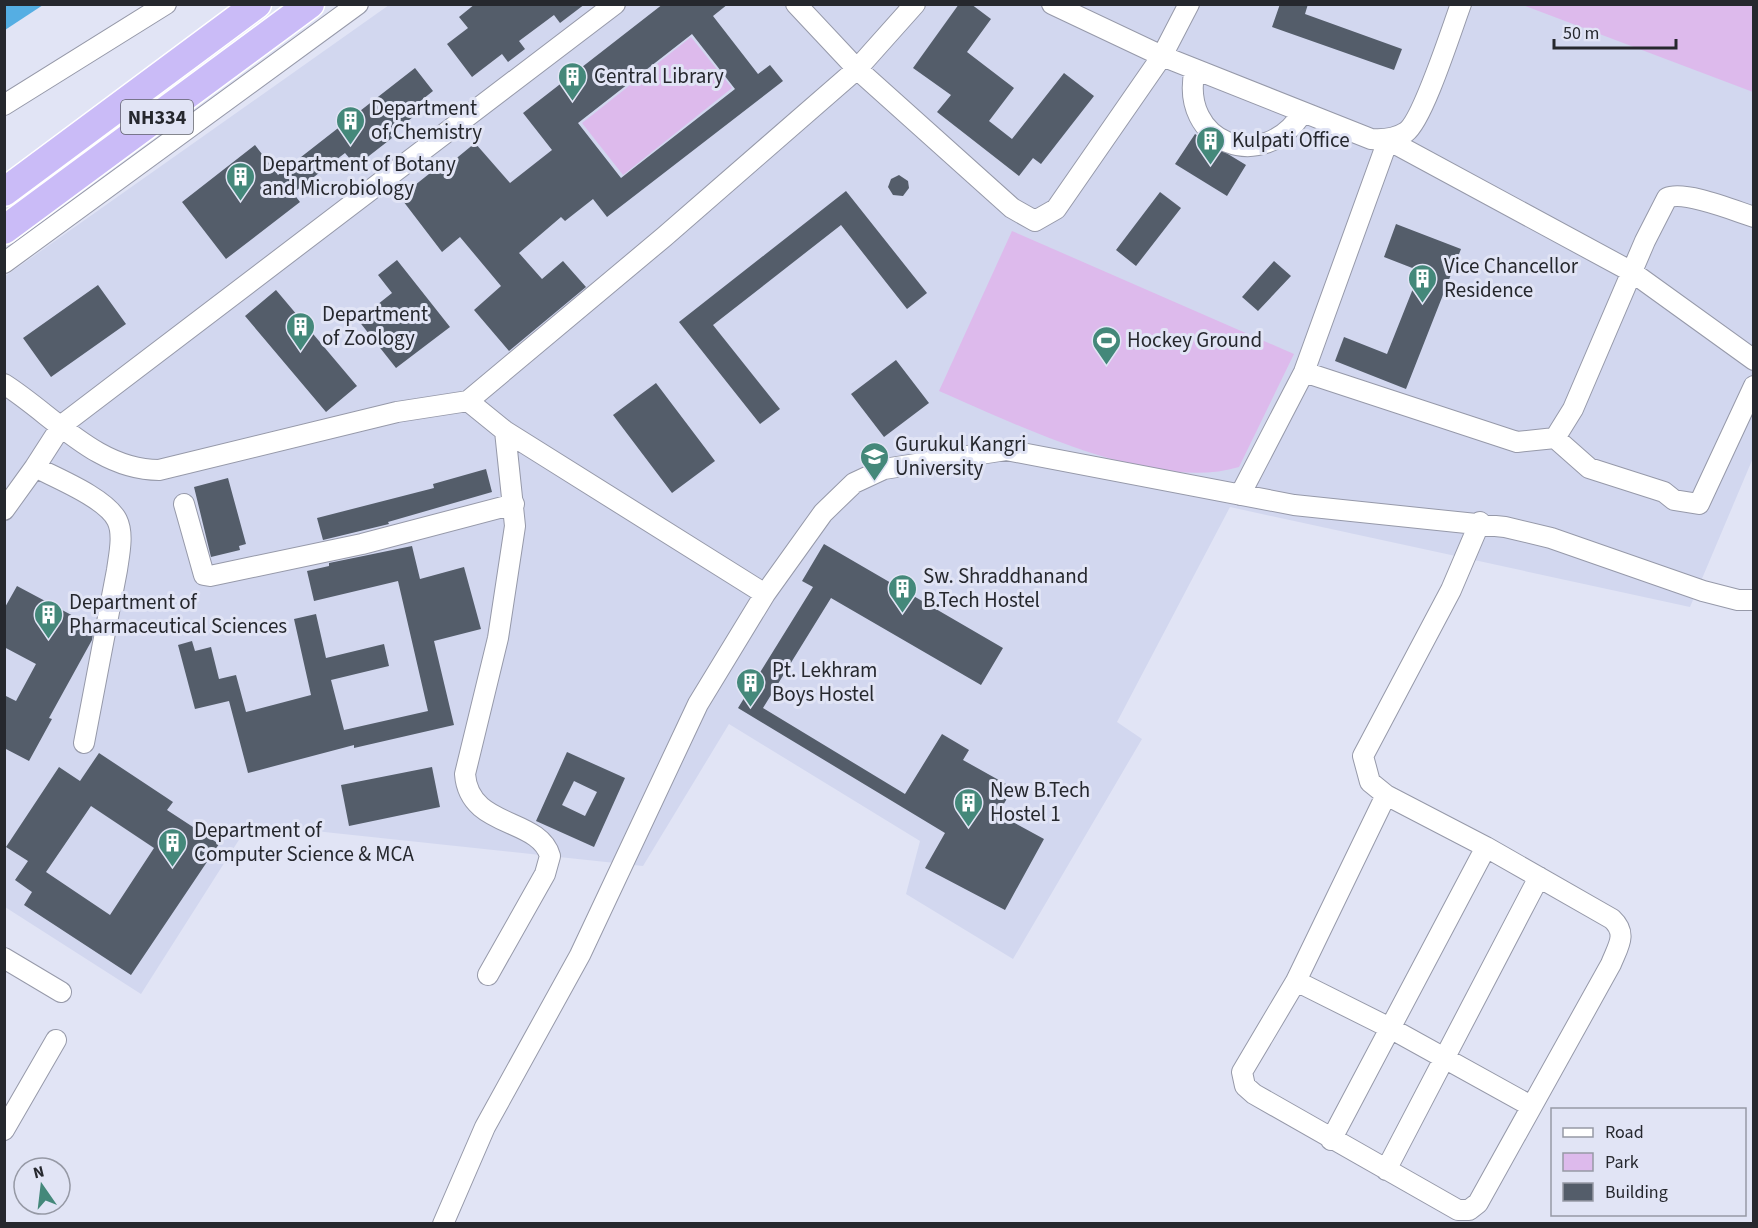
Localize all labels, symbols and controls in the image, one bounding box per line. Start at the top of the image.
scale bar [1554,12,1676,50]
text: 50 m [1563,21,1599,46]
building icon: Central Library [557,60,589,102]
place label: Central Library [594,61,724,91]
place label: Department of Chemistry [371,93,482,147]
road number: NH334 [121,100,193,134]
building icon: Department of Chemistry [334,104,366,146]
building icon: Kulpati Office [1195,124,1227,166]
place label: Kulpati Office [1232,125,1350,155]
place label: Department of Botany and Microbiology [262,149,456,203]
building icon: Department of Botany and Microbiology [225,160,257,202]
place label: Vice Chancellor Residence [1444,251,1579,305]
building icon: Vice Chancellor Residence [1407,262,1439,304]
place label: Department of Zoology [322,299,428,353]
building icon: Department of Zoology [285,310,317,352]
sports icon: Hockey Ground [1090,324,1122,366]
place label: Hockey Ground [1127,325,1262,355]
place label: Gurukul Kangri University [895,429,1026,483]
school or university icon: Gurukul Kangri University [858,440,890,482]
place label: Sw. Shraddhanand B.Tech Hostel [923,561,1088,615]
building icon: Sw. Shraddhanand B.Tech Hostel [886,572,918,614]
place label: Department of Pharmaceutical Sciences [69,587,287,641]
building icon: Department of Pharmaceutical Sciences [32,598,64,640]
place label: Pt. Lekhram Boys Hostel [772,655,878,709]
building icon: Pt. Lekhram Boys Hostel [735,666,767,708]
place label: New B.Tech Hostel 1 [990,775,1090,829]
building icon: New B.Tech Hostel 1 [953,786,985,828]
place label: Department of Computer Science & MCA [194,815,414,869]
building icon: Department of Computer Science & MCA [157,826,189,868]
legend [1551,1108,1746,1216]
text: Road [1605,1120,1644,1145]
text: Park [1605,1150,1639,1175]
north arrow [12,1156,72,1216]
text: N [31,1160,46,1184]
text: Building [1605,1180,1668,1205]

